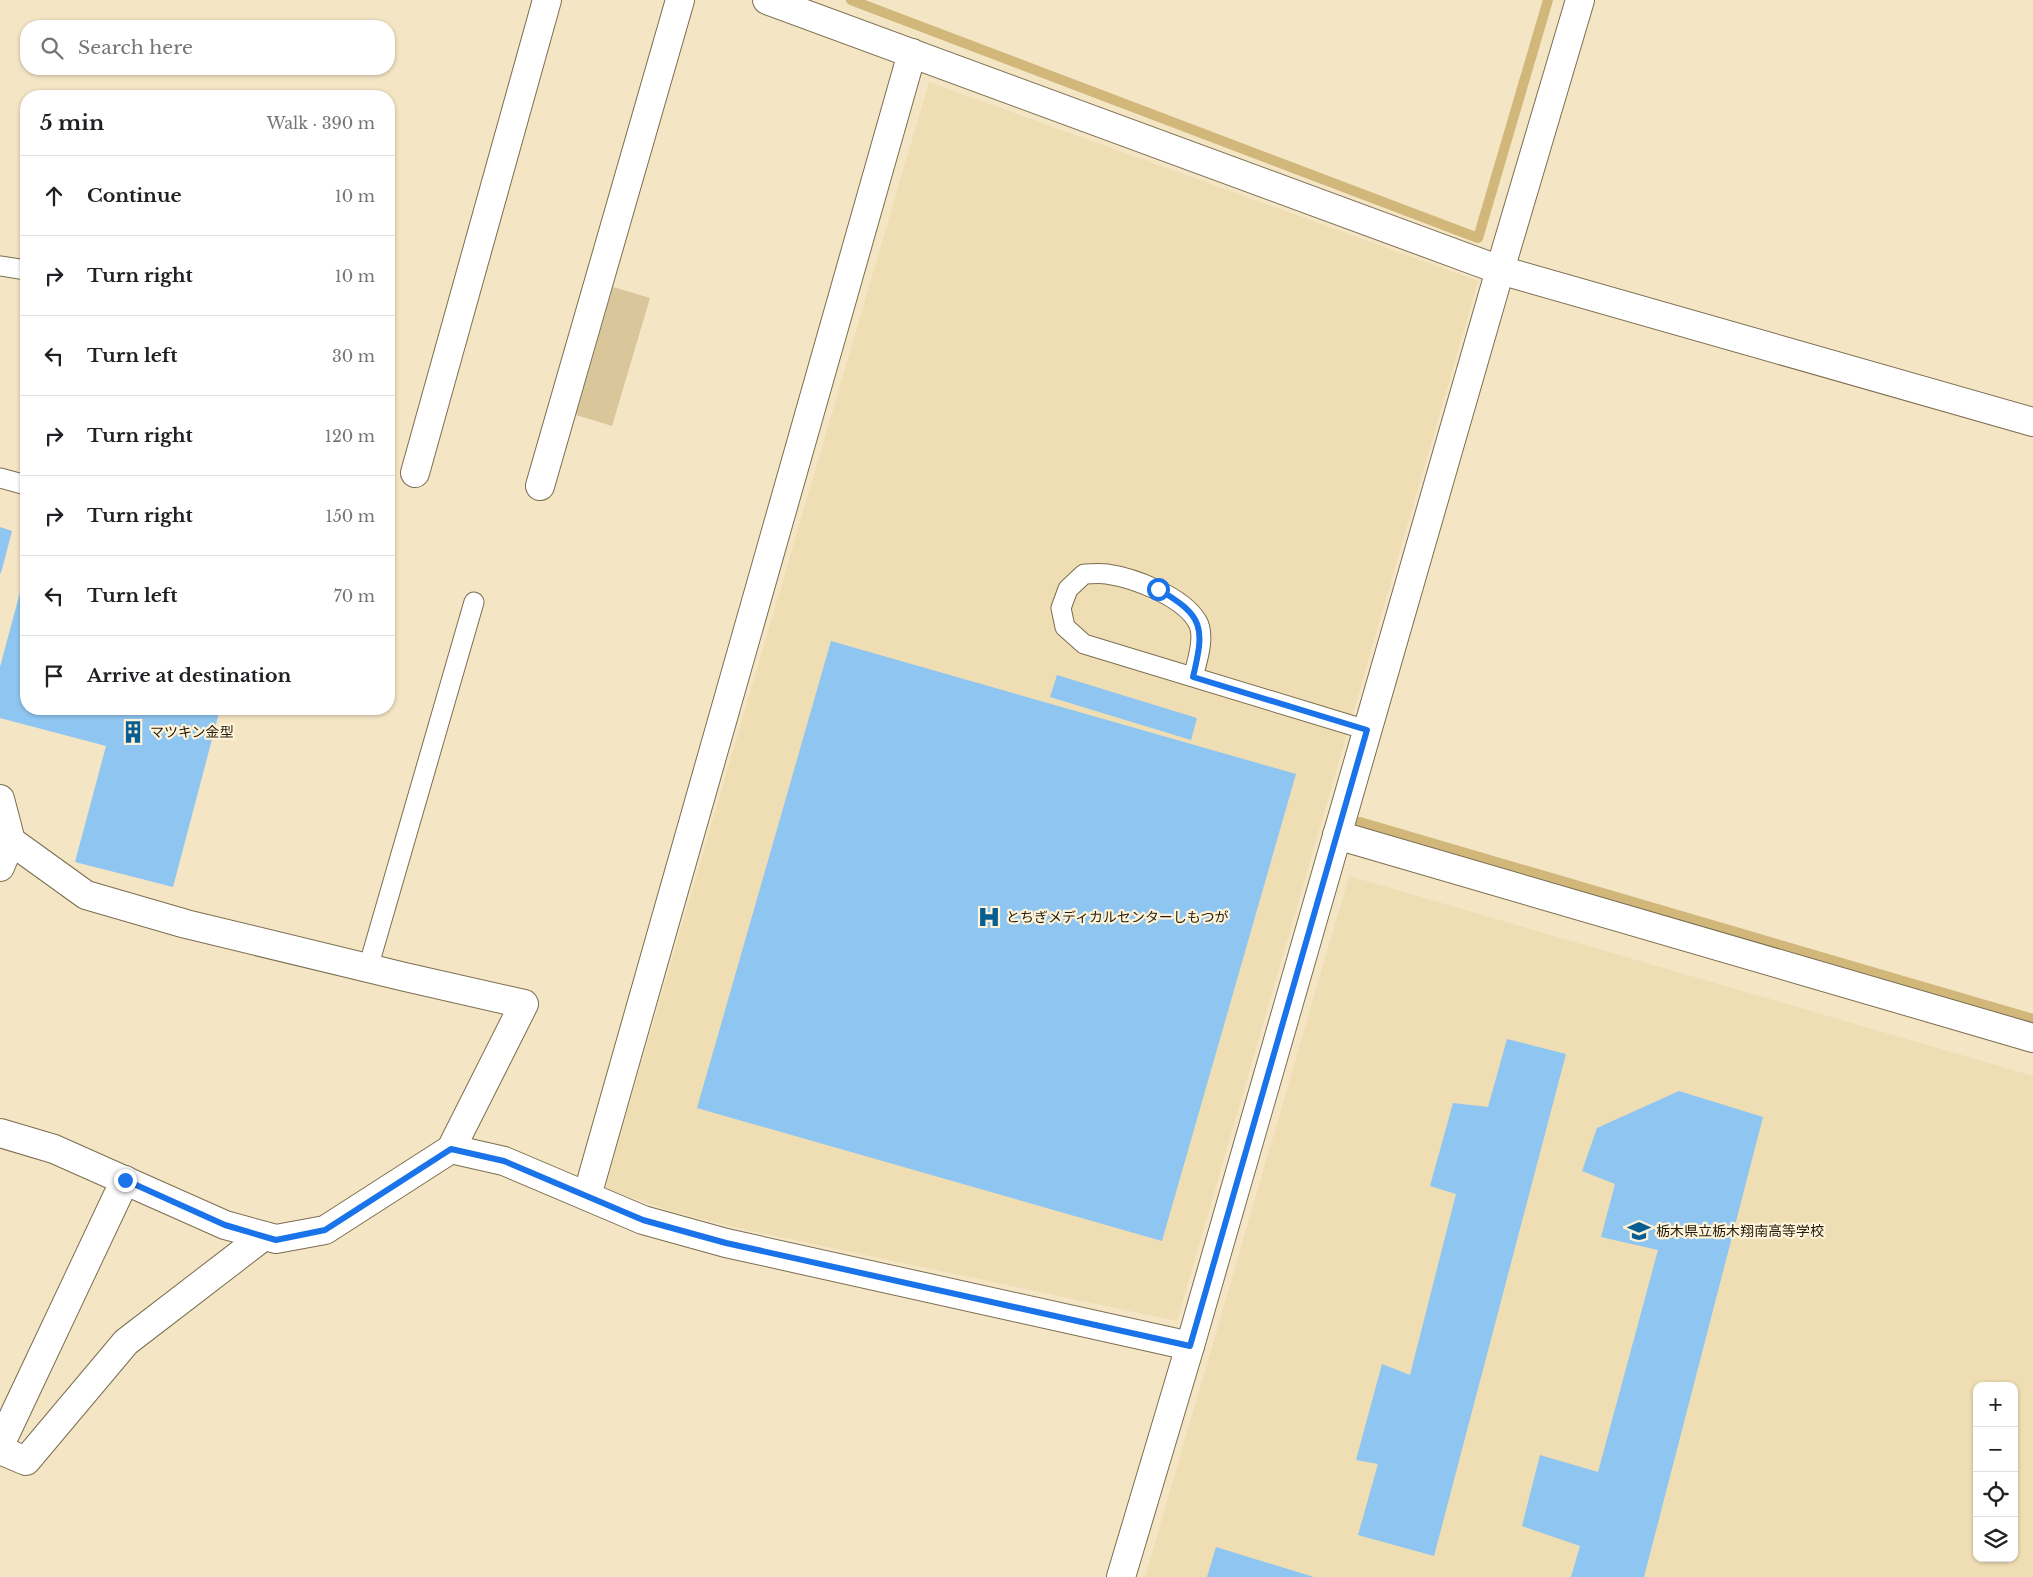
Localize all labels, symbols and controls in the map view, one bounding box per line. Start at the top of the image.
search box [20,20,395,75]
icon: search [38,34,66,62]
text: Search here [78,36,193,59]
text: 5 min [40,110,104,136]
text: Walk · 390 m [267,113,375,133]
icon: ahead [40,182,68,210]
text: Continue [87,184,182,207]
text: 10 m [335,186,375,206]
icon: right [40,262,68,290]
text: Turn right [87,264,193,287]
text: 10 m [335,266,375,286]
icon: left [40,342,68,370]
text: Turn left [87,344,178,367]
text: 30 m [332,346,375,366]
icon: right [40,422,68,450]
text: Turn right [87,424,193,447]
text: 120 m [325,426,375,446]
icon: right [40,502,68,530]
text: Turn right [87,504,193,527]
text: 150 m [326,506,375,526]
route start [1147,578,1170,601]
icon: left [40,582,68,610]
text: Turn left [87,584,178,607]
text: 70 m [334,586,375,606]
icon: arrive [40,662,68,690]
text: Arrive at destination [87,664,291,687]
building icon: マツキン金型 [120,719,146,745]
place label: マツキン金型 [150,723,234,741]
hospital icon: とちぎメディカルセンターしもつが [976,904,1002,930]
place label: とちぎメディカルセンターしもつが [1006,908,1228,926]
route end [114,1169,137,1192]
school or university icon: 栃木県立栃木翔南高等学校 [1626,1218,1652,1244]
place label: 栃木県立栃木翔南高等学校 [1656,1222,1824,1240]
map controls [1973,1382,2018,1562]
button: + [1973,1382,2018,1427]
button: − [1973,1427,2018,1472]
button: locate [1973,1472,2018,1517]
button: layers [1973,1517,2018,1562]

